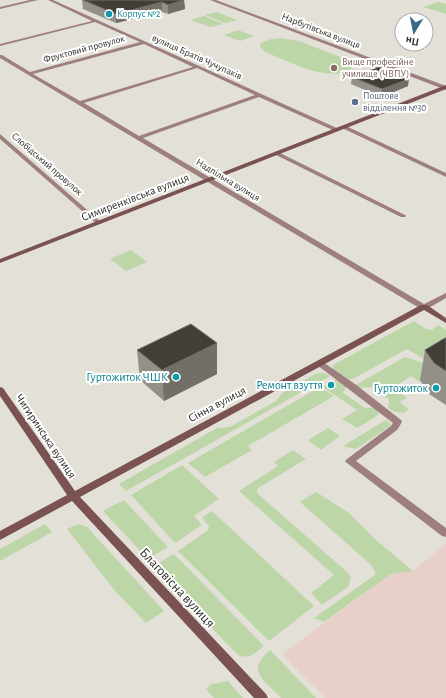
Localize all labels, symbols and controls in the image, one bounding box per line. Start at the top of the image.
marker: Корпус №2 [104,9,114,19]
place label: Корпус №2 [117,9,161,19]
street label: Нарбутівська вулиця [280,11,362,51]
north arrow [394,12,434,52]
street label: Фруктовий провулок [42,33,126,65]
street label: вулиця Братів Чучупаків [150,33,244,82]
text: Пн [405,35,420,48]
place label: Вище професійне училище (ЧВПУ) [341,57,414,79]
marker: Вище професійне училище (ЧВПУ) [329,63,339,73]
place label: Поштове відділення №30 [363,91,427,113]
marker: Поштове відділення №30 [350,97,360,107]
street label: Слобідський провулок [10,131,85,198]
street label: Надпільна вулиця [194,157,262,203]
street label: Симиренківська вулиця [79,171,191,224]
place label: Гуртожиток ЧШК [86,371,168,384]
marker: Гуртожиток ЧШК [171,372,181,382]
place label: Ремонт взуття [256,379,323,392]
marker: Ремонт взуття [326,380,336,390]
place label: Гуртожиток [373,382,428,395]
marker: Гуртожиток [431,383,441,393]
street label: Сінна вулиця [186,384,248,425]
street label: Чигиринська вулиця [13,392,79,481]
street label: Благовісна вулиця [137,546,217,630]

